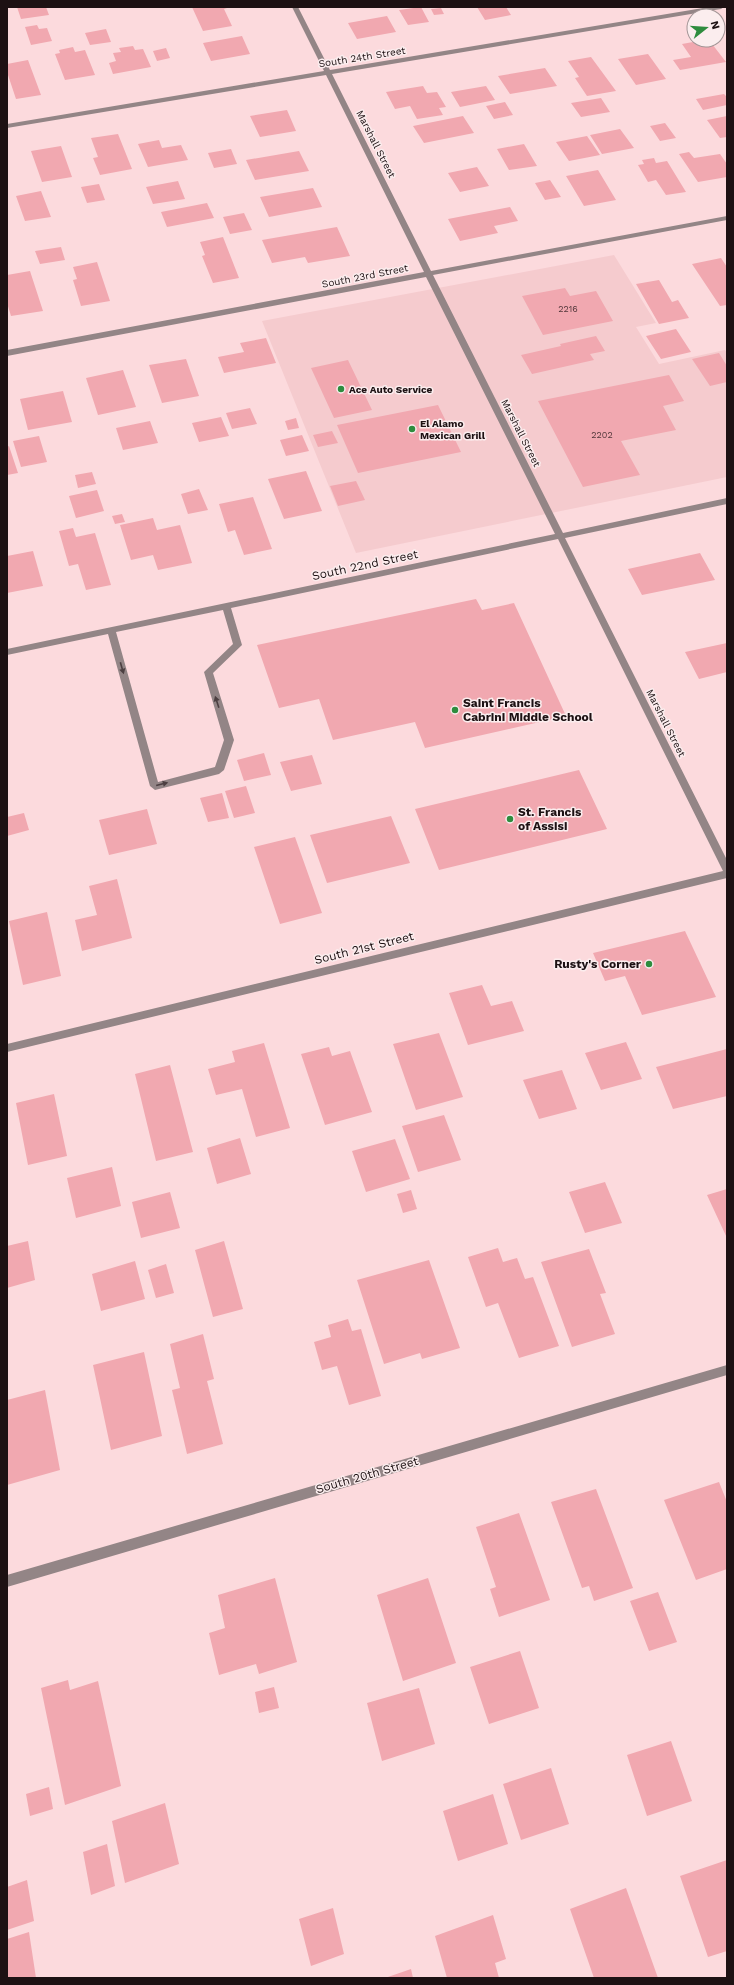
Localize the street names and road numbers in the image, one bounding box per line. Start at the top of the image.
street label: South 24th Street [318,45,407,69]
street label: Marshall Street [354,108,398,180]
street label: South 23rd Street [321,262,410,290]
street label: Marshall Street [499,397,543,469]
street label: South 22nd Street [311,547,419,583]
street label: Marshall Street [644,687,688,759]
street label: South 21st Street [313,929,415,967]
street label: South 20th Street [314,1454,420,1496]

